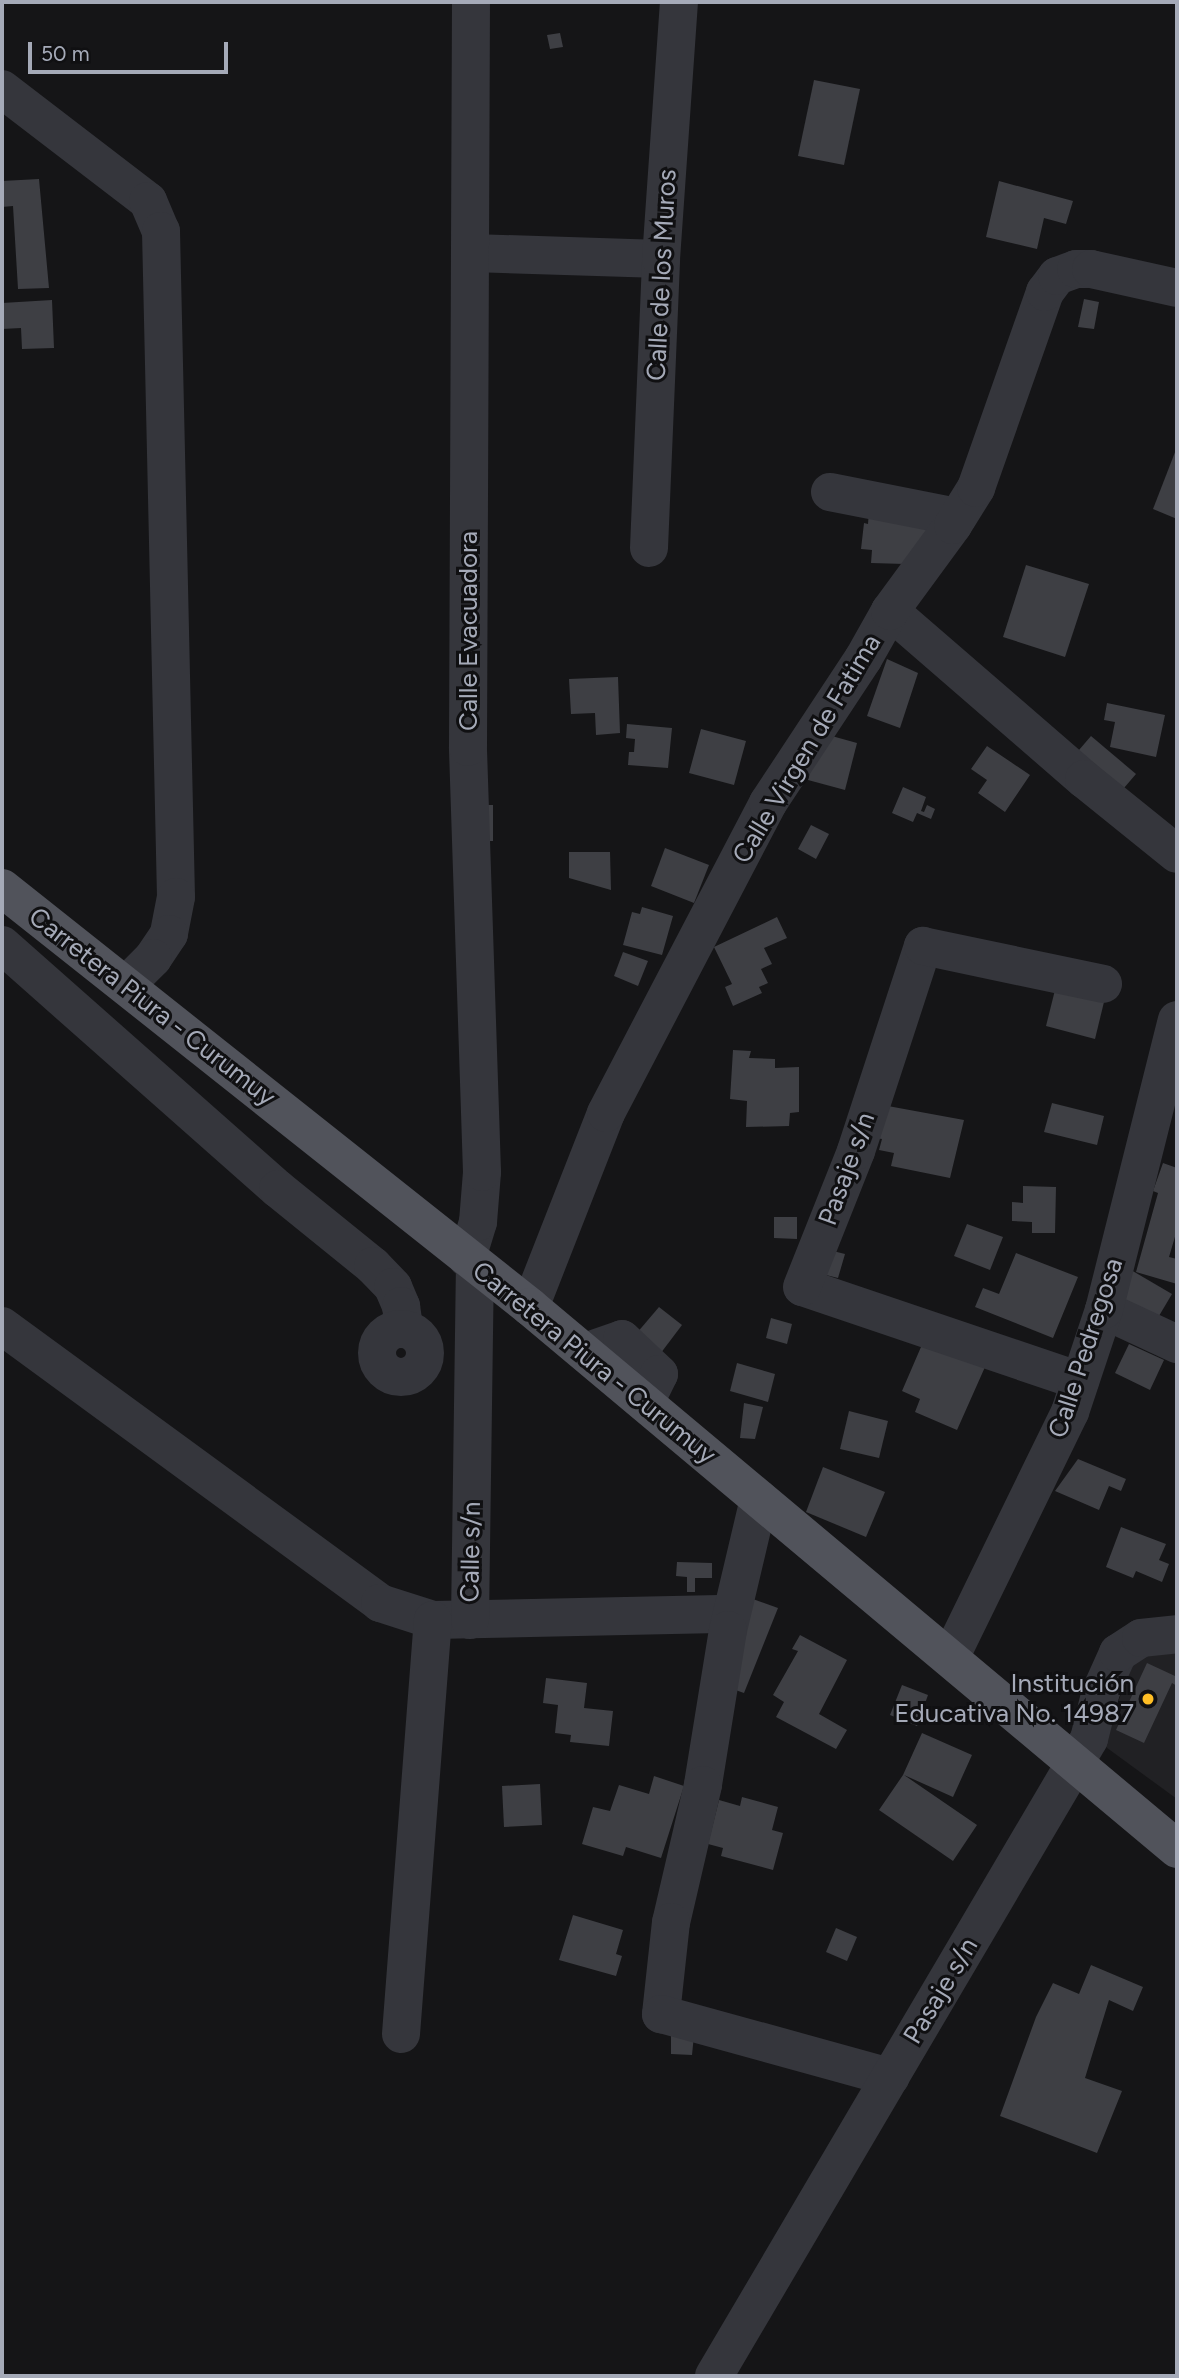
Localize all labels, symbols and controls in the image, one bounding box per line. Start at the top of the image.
scale bar [32,28,231,72]
text: 50 m [41,41,90,66]
street label: Calle de los Muros [641,168,683,382]
street label: Calle Evacuadora [453,531,485,731]
street label: Calle Virgen de Fatima [726,629,888,869]
street label: Carretera Piura - Curumuy [22,901,282,1113]
street label: Pasaje s/n [812,1108,882,1230]
street label: Calle Pedregosa [1042,1254,1130,1442]
street label: Carretera Piura - Curumuy [466,1255,722,1471]
street label: Calle s/n [455,1501,487,1603]
place label: Institución Educativa No. 14987 [894,1668,1134,1730]
marker: Institución Educativa No. 14987 [1140,1691,1156,1707]
street label: Pasaje s/n [897,1932,985,2050]

